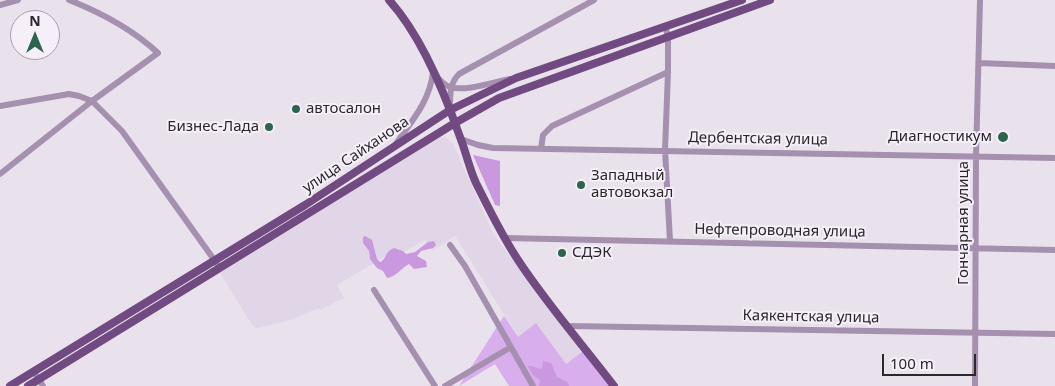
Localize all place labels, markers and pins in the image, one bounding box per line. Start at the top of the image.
place label: автосалон [306,100,381,118]
marker: автосалон [290,103,302,115]
place label: Бизнес-Лада [167,118,259,136]
marker: Бизнес-Лада [263,121,275,133]
place label: Диагностикум [888,128,992,146]
marker: Диагностикум [996,130,1010,144]
place label: Западный автовокзал [591,167,673,202]
marker: Западный автовокзал [575,179,587,191]
place label: СДЭК [572,244,612,262]
marker: СДЭК [556,247,568,259]

